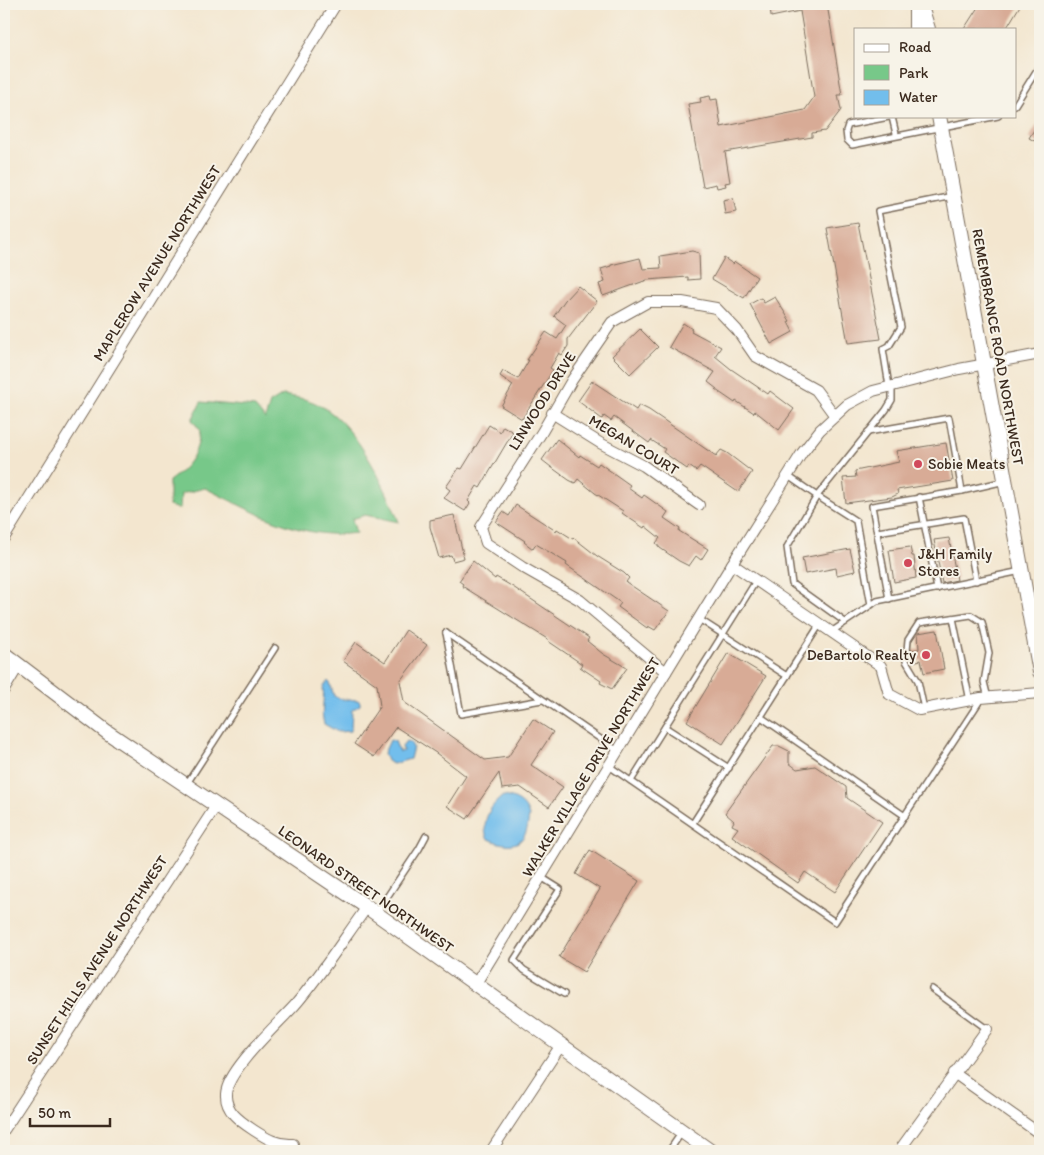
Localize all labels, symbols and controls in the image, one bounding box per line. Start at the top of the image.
legend [854,28,1016,118]
text: Road [899,38,932,56]
text: Park [899,64,929,82]
text: Water [899,88,938,106]
street label: MAPLEROW AVENUE NORTHWEST [89,161,225,364]
street label: REMEMBRANCE ROAD NORTHWEST [968,227,1028,467]
street label: LINWOOD DRIVE [505,348,579,454]
street label: MEGAN COURT [586,411,683,479]
place label: Sobie Meats [928,455,1006,473]
marker: Sobie Meats [912,458,924,470]
place label: J&H Family Stores [918,545,992,580]
marker: J&H Family Stores [902,557,914,569]
place label: DeBartolo Realty [807,646,916,664]
marker: DeBartolo Realty [920,649,932,661]
street label: WALKER VILLAGE DRIVE NORTHWEST [518,653,664,880]
street label: LEONARD STREET NORTHWEST [275,821,458,957]
street label: SUNSET HILLS AVENUE NORTHWEST [23,852,172,1068]
scale bar [30,1095,110,1127]
text: 50 m [38,1104,71,1122]

